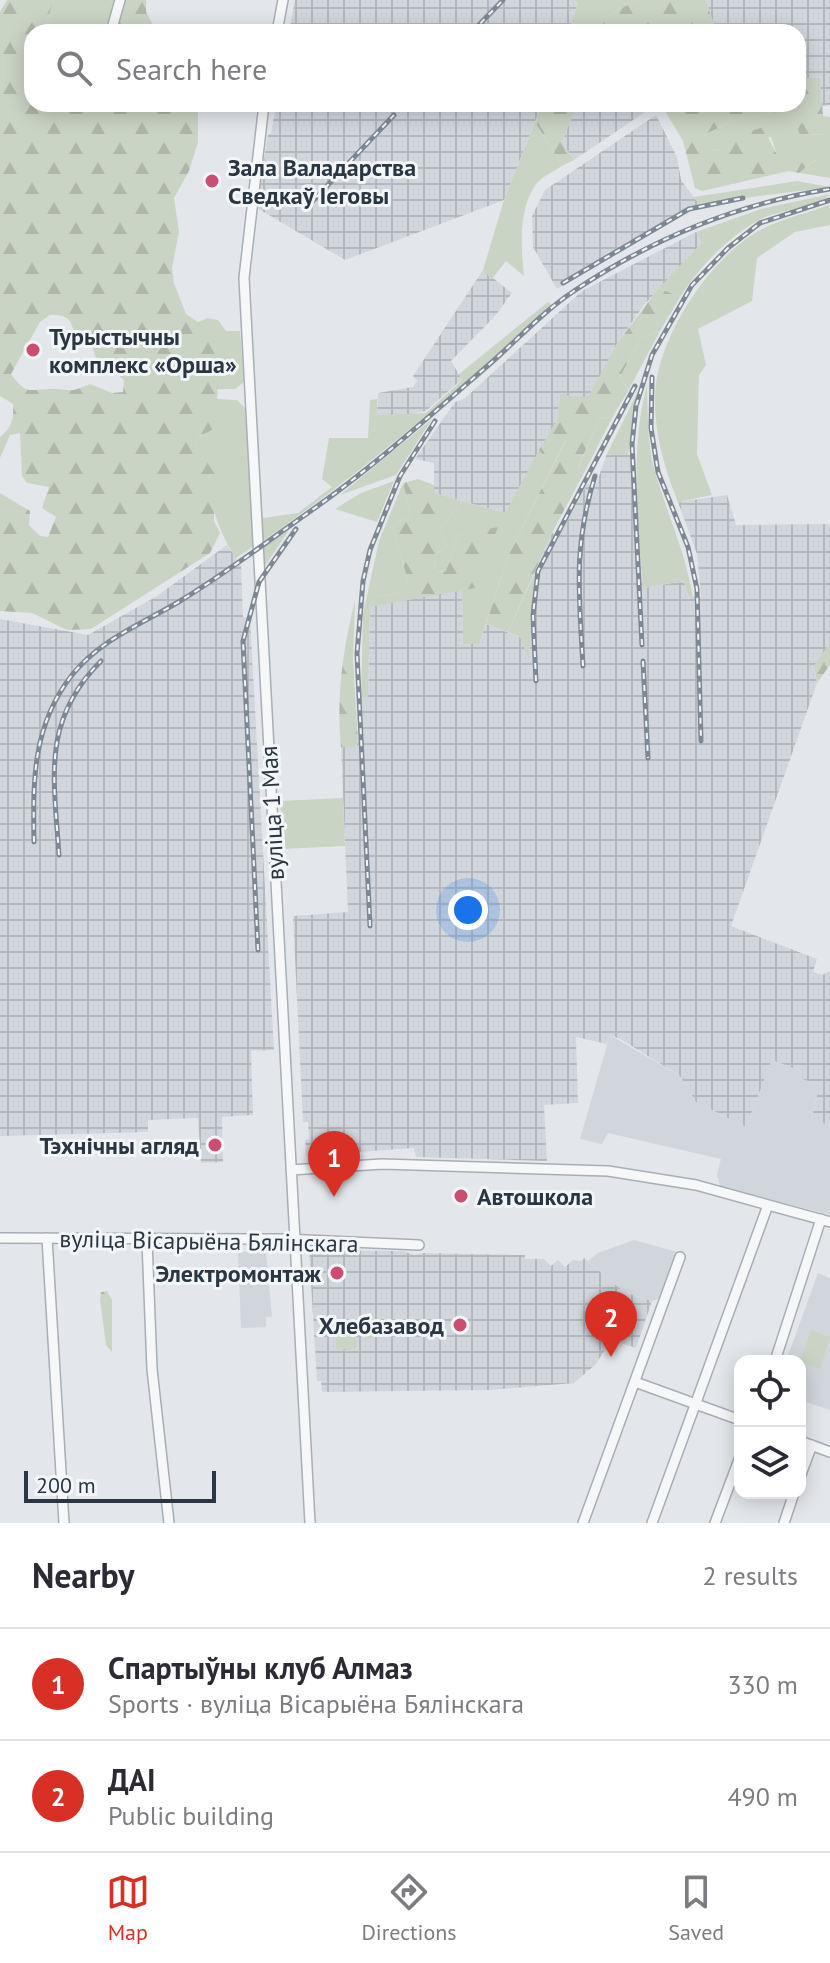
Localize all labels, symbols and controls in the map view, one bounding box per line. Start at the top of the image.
search box [24,24,806,112]
icon: search [52,46,96,90]
text: Search here [116,49,267,88]
place label: Зала Валадарства Сведкаў Іеговы [228,152,416,211]
marker: Зала Валадарства Сведкаў Іеговы [203,172,221,190]
place label: Турыстычны комплекс «Орша» [49,321,237,380]
marker: Турыстычны комплекс «Орша» [24,341,42,359]
street label: вуліца 1 Мая [253,745,291,881]
your location [448,890,488,930]
place label: Тэхнічны агляд [39,1130,199,1161]
pin: 1 [308,1131,360,1197]
marker: Тэхнічны агляд [206,1136,224,1154]
place label: Автошкола [477,1181,593,1212]
marker: Автошкола [452,1187,470,1205]
street label: вуліца Вісарыёна Бялінскага [59,1223,359,1259]
place label: Электромонтаж [156,1258,321,1289]
marker: Электромонтаж [328,1264,346,1282]
pin: 2 [585,1291,637,1357]
place label: Хлебазавод [319,1310,444,1341]
marker: Хлебазавод [451,1316,469,1334]
map controls [734,1355,806,1499]
button: locate [734,1355,806,1427]
button: layers [734,1427,806,1499]
scale bar [24,1467,216,1503]
text: 200 m [36,1471,96,1499]
text: Nearby [32,1553,134,1597]
text: 2 results [703,1559,798,1592]
text: Спартыўны клуб Алмаз [108,1648,413,1687]
text: 1 [51,1668,65,1701]
text: 330 m [727,1668,798,1701]
text: Sports · вуліца Вісарыёна Бялінскага [108,1687,524,1720]
text: ДАІ [108,1760,155,1799]
text: 2 [51,1780,65,1813]
text: 490 m [727,1780,798,1813]
text: Public building [108,1799,274,1832]
tab: Map [106,1870,150,1946]
tab: Directions [361,1870,457,1946]
tab: Saved [668,1870,724,1946]

